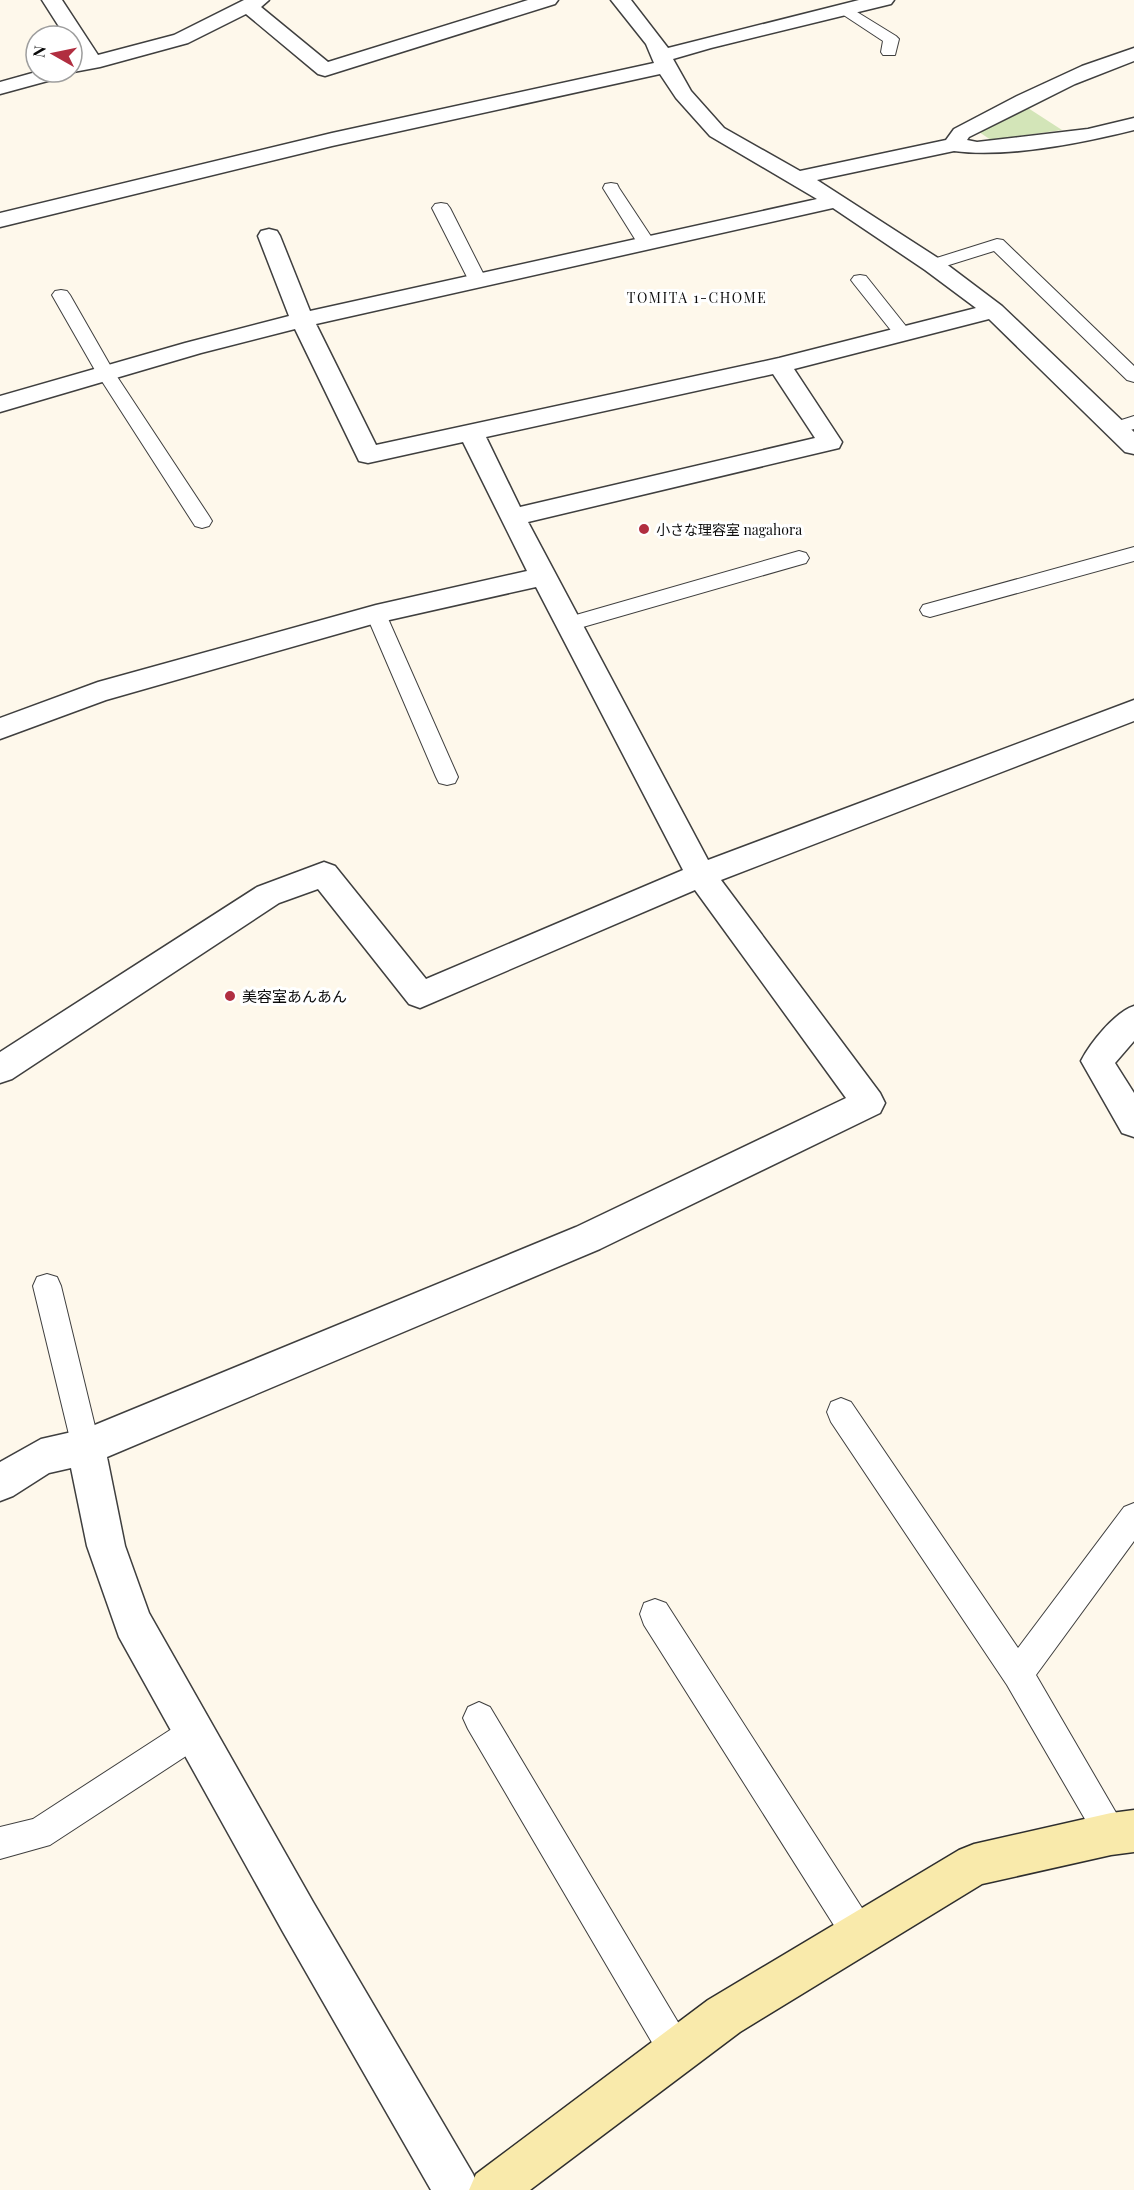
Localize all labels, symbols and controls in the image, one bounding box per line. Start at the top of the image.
north arrow [24,24,84,84]
text: N [27,44,50,59]
district label: TOMITA 1-CHOME [627,288,767,307]
place label: 小さな理容室 nagahora [656,520,802,539]
marker: 小さな理容室 nagahora [637,522,651,536]
place label: 美容室あんあん [242,986,347,1006]
marker: 美容室あんあん [223,989,237,1003]

